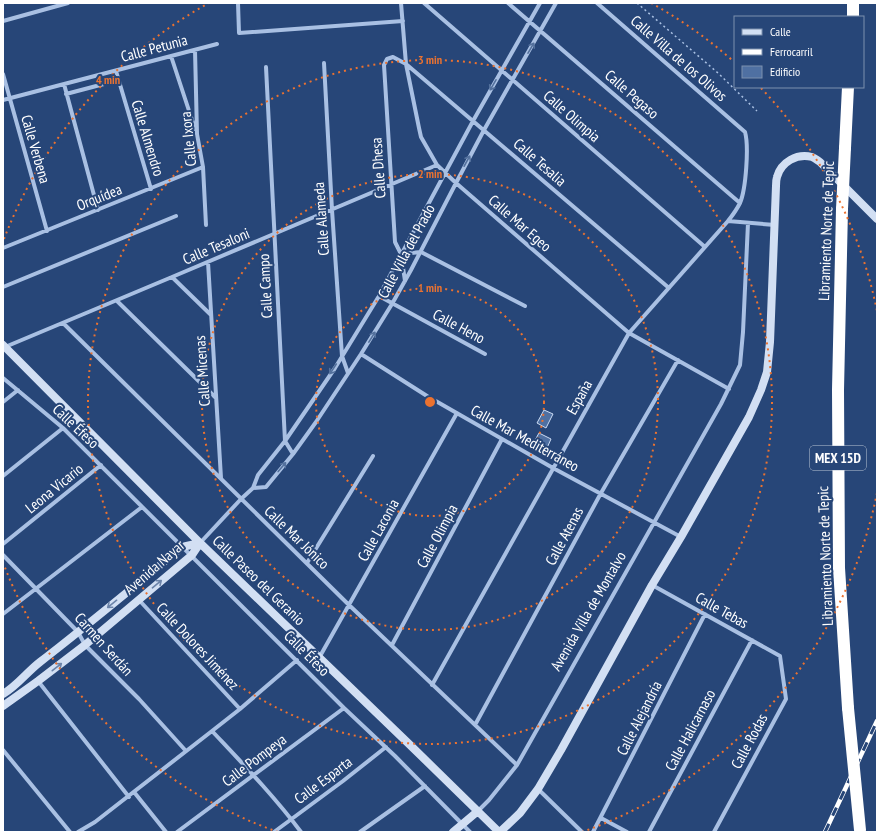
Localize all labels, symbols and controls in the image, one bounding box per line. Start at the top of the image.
street label: Calle Villa de los Olivos [627,11,731,105]
legend [734,16,864,88]
text: Calle [770,24,791,39]
street label: Calle Petunia [119,30,189,66]
one-way arrow [527,42,535,54]
text: Ferrocarril [770,44,813,59]
text: 3 min [418,52,442,67]
text: Edificio [770,64,800,79]
street label: Calle Pegaso [601,65,663,123]
text: 4 min [96,72,120,87]
one-way arrow [488,79,496,91]
street label: Calle Olimpia [540,86,604,146]
street label: Calle Almendro [127,98,169,178]
street label: Calle Ixora [176,111,200,167]
street label: Calle Verbena [17,112,55,186]
street label: Calle Tesalia [510,134,570,190]
street label: Calle Dhesa [366,137,390,199]
one-way arrow [464,155,472,167]
street label: Libramiento Norte de Tepic [814,160,838,301]
text: 2 min [418,166,442,181]
street label: Orquídea [74,179,124,215]
street label: Calle Alameda [309,182,333,256]
street label: Calle Mar Egeo [485,190,555,256]
street label: Calle Villa del Prado [373,201,439,301]
street label: Calle Tesaloni [180,223,252,269]
street label: Calle Campo [254,253,276,319]
text: 1 min [418,280,442,295]
street label: Calle Heno [430,304,488,348]
one-way arrow [368,331,376,343]
street label: Calle Micenas [190,335,214,407]
one-way arrow [329,364,338,375]
street label: España [562,376,596,418]
centre of rings [423,395,437,409]
street label: Calle Éfeso [49,400,103,452]
street label: Calle Mar Mediterráneo [468,400,582,476]
road number: MEX 15D [810,446,866,470]
street label: Leona Vicario [21,459,87,517]
one-way arrow [278,461,287,472]
street label: Libramiento Norte de Tepic [813,485,837,626]
street label: Calle Laconia [353,495,403,565]
street label: Calle Mar Jónico [260,501,334,573]
street label: Calle Olimpia [412,501,462,571]
street label: Calle Atenas [541,504,587,568]
street label: Calle Paseo del Geranio [209,531,309,629]
street label: Avenida Nayar [120,535,189,598]
street label: Avenida Villa de Montalvo [546,548,630,674]
one-way arrow [152,579,163,588]
street label: Calle Tebas [692,588,752,632]
street label: Calle Dolores Jiménez [153,598,243,694]
one-way arrow [107,600,118,609]
street label: Carmen Serdán [71,609,137,679]
street label: Calle Éfeso [280,626,334,680]
one-way arrow [51,662,62,671]
street label: Calle Alejandría [612,678,666,758]
street label: Calle Halicarnaso [661,686,719,774]
street label: Calle Rodas [727,710,771,772]
street label: Calle Pompeya [218,730,290,790]
street label: Calle Esparta [290,752,356,808]

